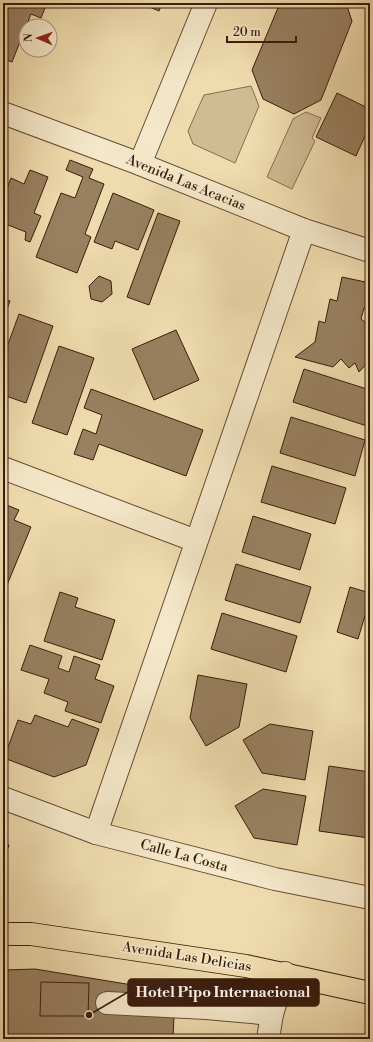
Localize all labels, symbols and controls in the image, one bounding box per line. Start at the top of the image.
north arrow [18,18,58,58]
scale bar [227,18,296,44]
text: 20 m [233,25,261,40]
text: N [22,33,36,42]
street label: Avenida Las Acacias [123,150,248,215]
street label: Calle La Costa [138,836,231,877]
street label: Avenida Las Delicias [120,938,253,976]
callout: Hotel Pipo Internacional [128,979,319,1006]
text: Hotel Pipo Internacional [136,983,310,1002]

